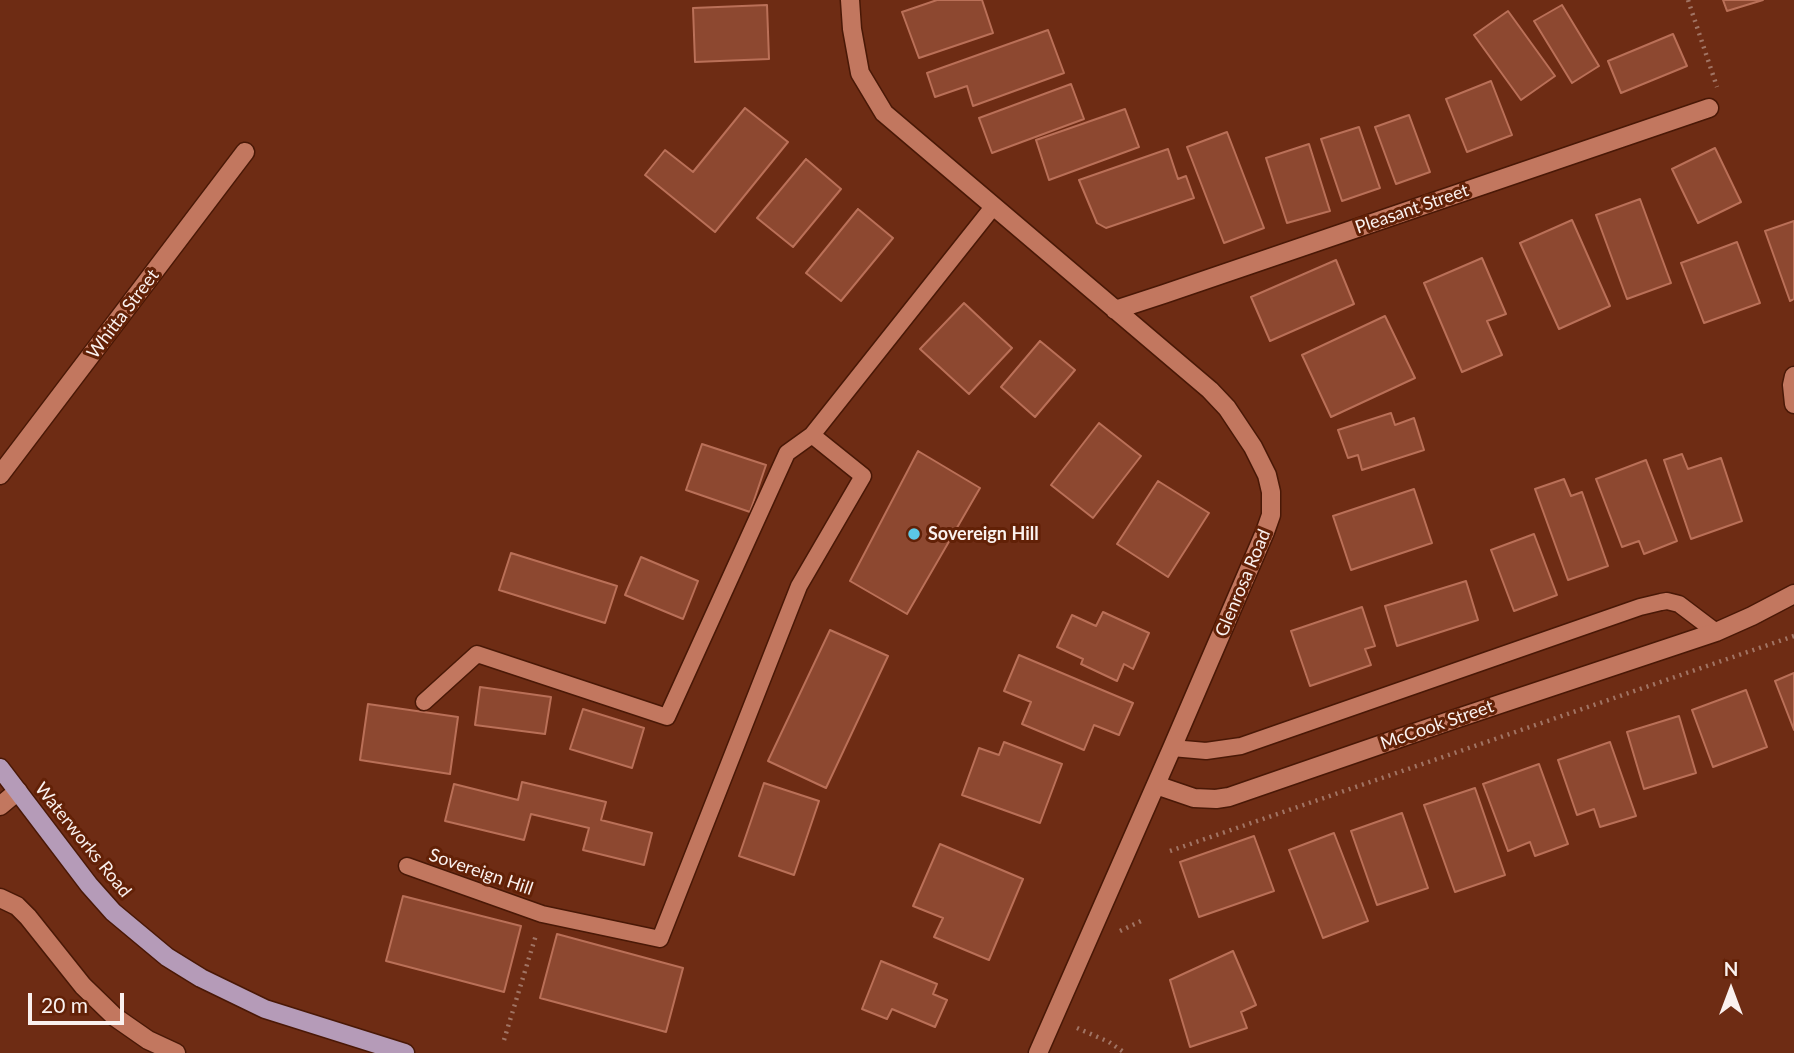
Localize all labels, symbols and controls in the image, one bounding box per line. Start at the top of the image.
street label: Pleasant Street [1352,179,1472,239]
street label: Whitta Street [82,265,164,363]
place label: Sovereign Hill [928,523,1039,545]
marker: Sovereign Hill [906,526,922,542]
street label: Glenrosa Road [1211,526,1275,640]
street label: McCook Street [1378,696,1496,754]
street label: Waterworks Road [30,778,136,902]
street label: Sovereign Hill [426,844,536,900]
north arrow [1696,955,1766,1025]
text: N [1724,957,1738,980]
scale bar [32,979,128,1023]
text: 20 m [41,992,88,1017]

